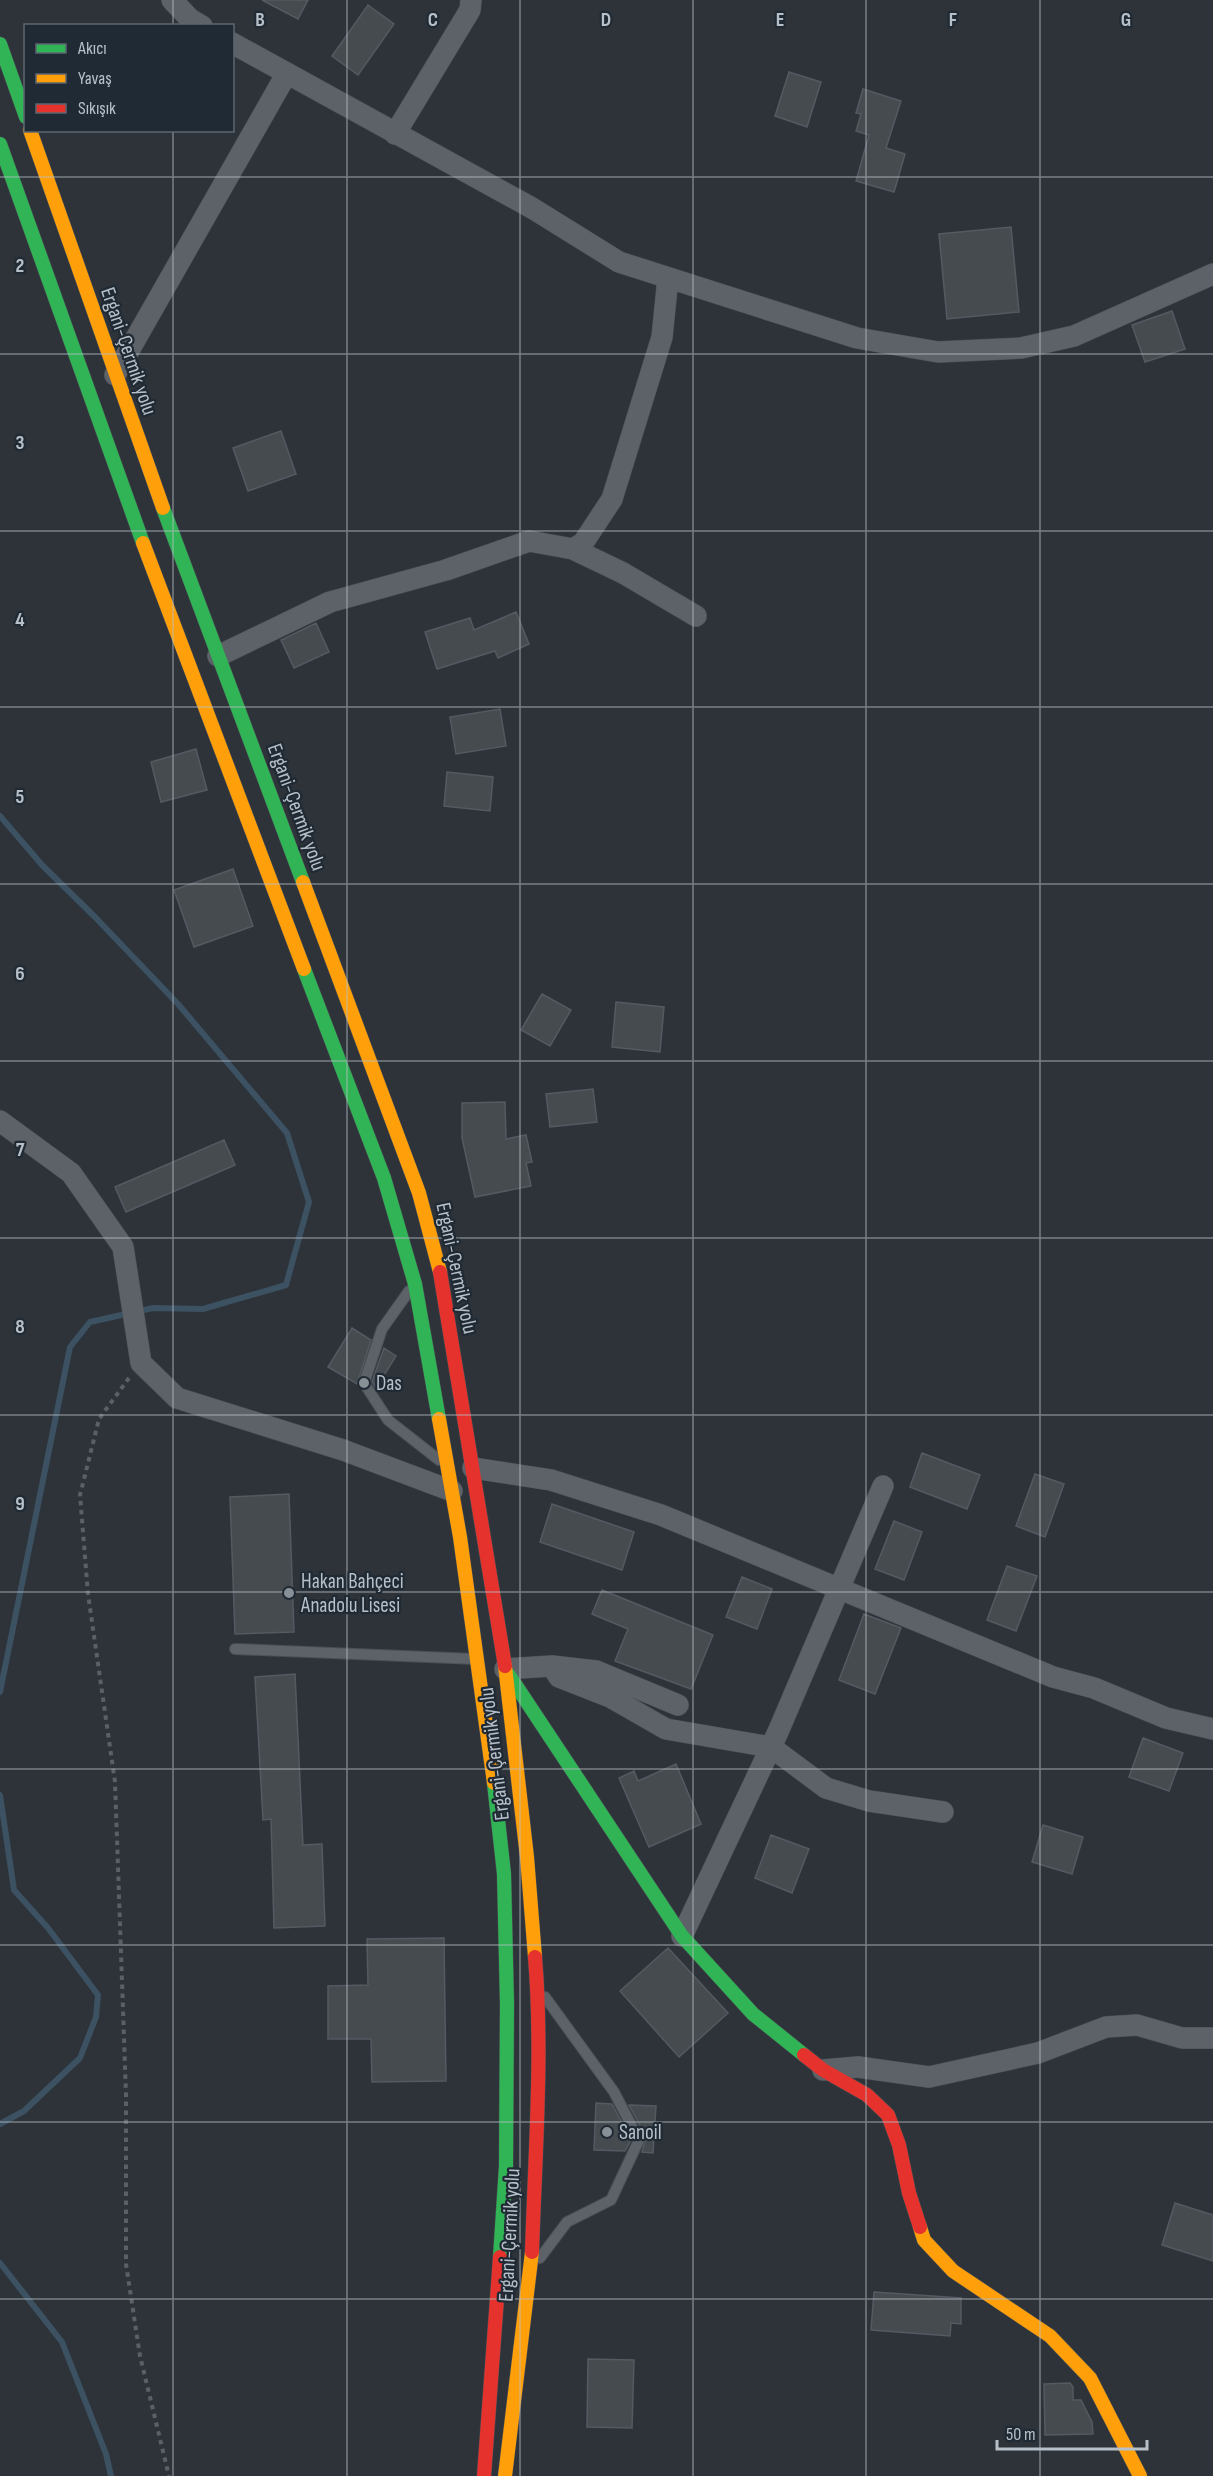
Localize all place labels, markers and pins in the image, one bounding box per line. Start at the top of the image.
place label: Das [376,1371,402,1396]
marker: Das [357,1376,371,1390]
place label: Hakan Bahçeci Anadolu Lisesi [300,1569,404,1618]
marker: Hakan Bahçeci Anadolu Lisesi [282,1586,296,1600]
place label: Sanoil [619,2120,662,2145]
marker: Sanoil [600,2125,614,2139]

